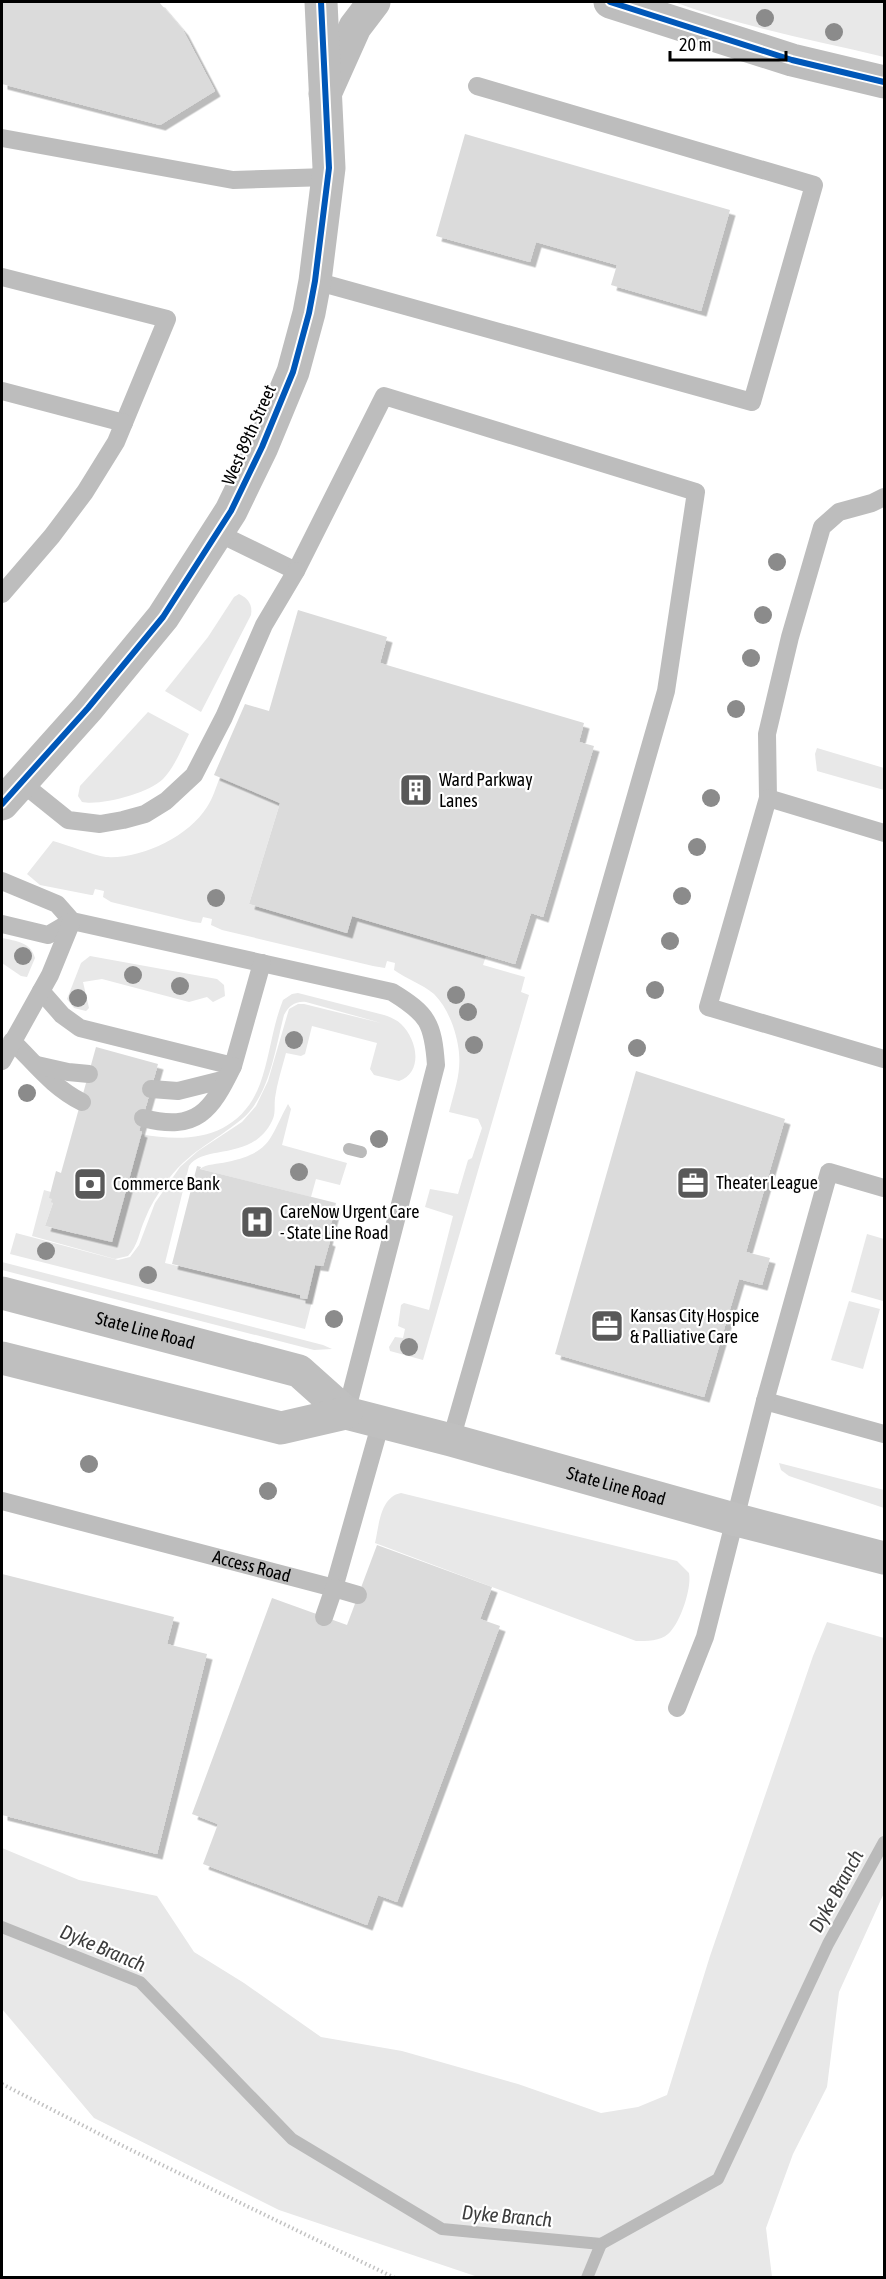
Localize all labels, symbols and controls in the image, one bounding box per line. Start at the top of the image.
scale bar [670,24,786,62]
text: 20 m [679,34,711,55]
street label: West 89th Street [217,381,280,488]
place label: Ward Parkway Lanes [439,769,533,811]
building icon: Ward Parkway Lanes [398,772,434,808]
office icon: Theater League [675,1165,711,1201]
bank icon: Commerce Bank [72,1166,108,1202]
place label: Theater League [716,1172,818,1193]
place label: Commerce Bank [113,1173,220,1194]
place label: CareNow Urgent Care - State Line Road [280,1201,419,1243]
hospital icon: CareNow Urgent Care - State Line Road [239,1204,275,1240]
place label: Kansas City Hospice & Palliative Care [630,1305,759,1347]
street label: State Line Road [93,1307,197,1353]
office icon: Kansas City Hospice & Palliative Care [589,1308,625,1344]
street label: State Line Road [564,1462,668,1510]
street label: Access Road [210,1546,293,1586]
water label: Dyke Branch [804,1845,868,1936]
water label: Dyke Branch [57,1919,150,1976]
water label: Dyke Branch [461,2200,553,2231]

